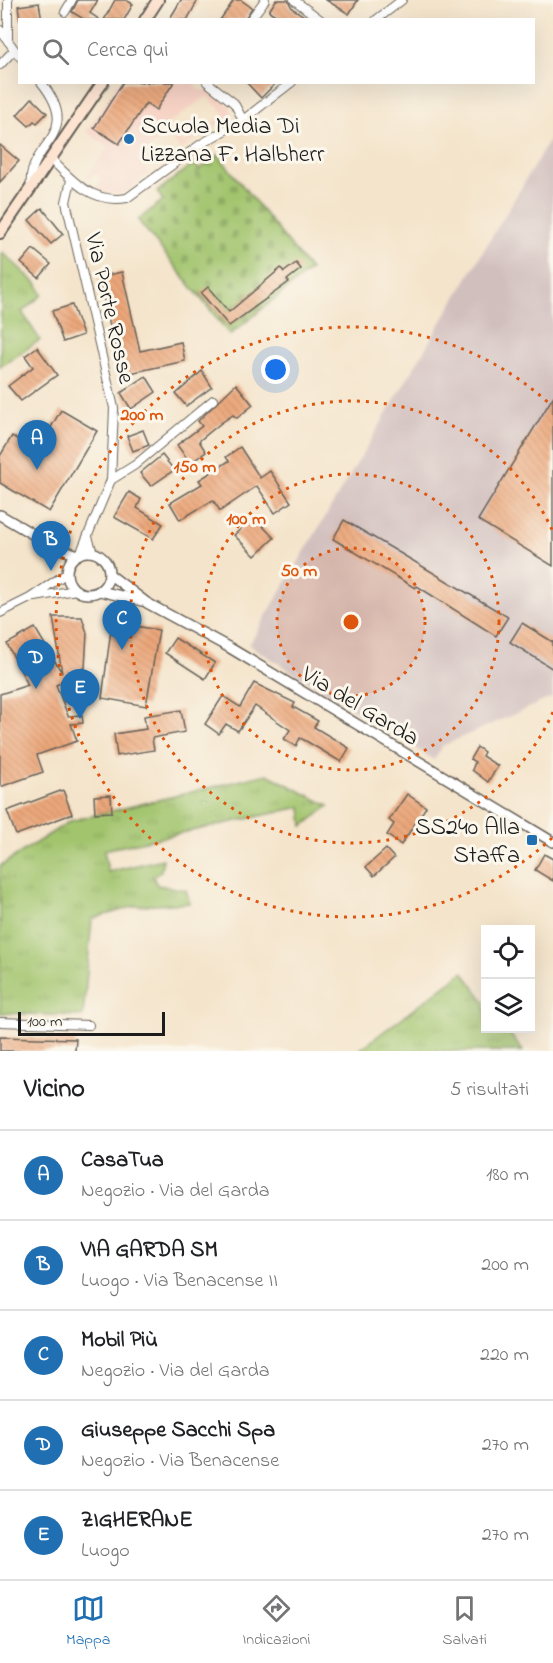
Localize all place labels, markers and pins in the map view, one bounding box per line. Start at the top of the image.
place label: Scuola Media Di Lizzana F. Halbherr [141,110,325,173]
marker: Scuola Media Di Lizzana F. Halbherr [122,132,136,146]
pin: A [18,420,57,470]
pin: B [32,522,70,571]
pin: C [102,600,142,650]
centre of rings [341,612,361,632]
pin: D [16,640,56,689]
pin: E [60,670,100,719]
place label: SS240 Alla Staffa [415,811,520,874]
marker: SS240 Alla Staffa [525,833,539,847]

